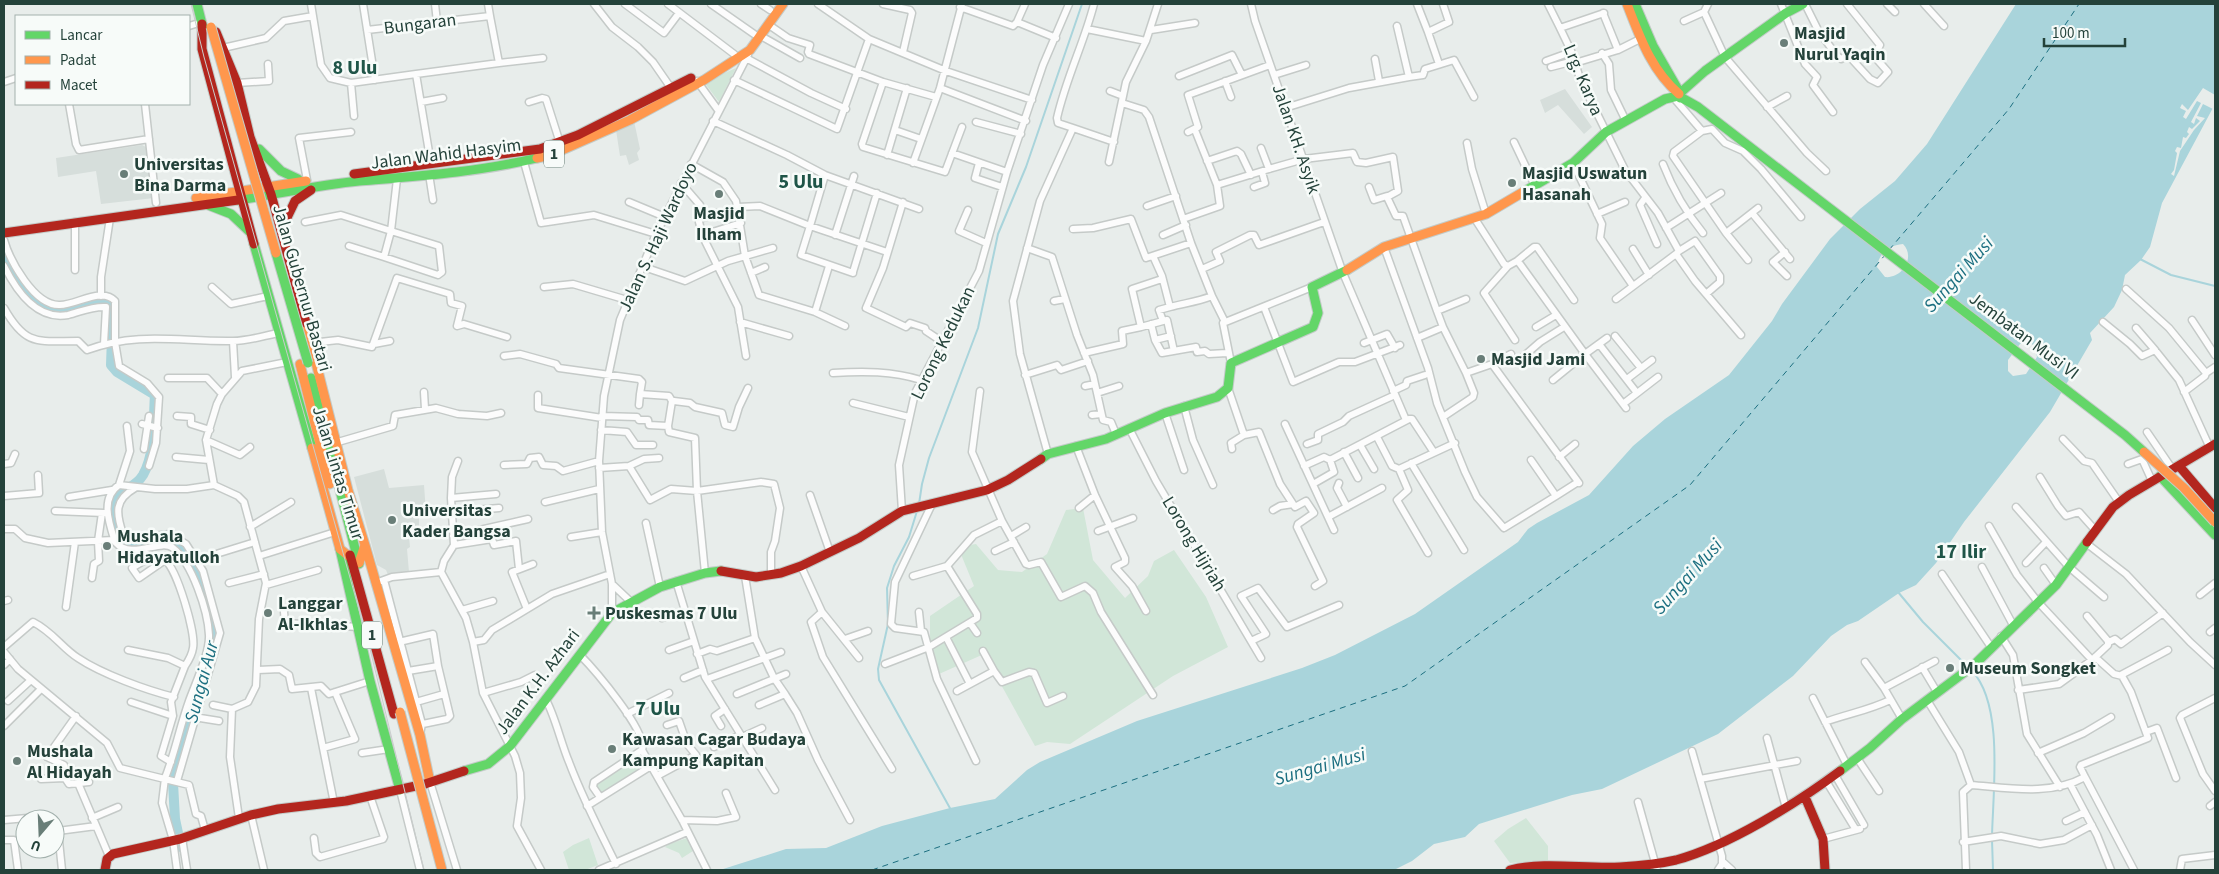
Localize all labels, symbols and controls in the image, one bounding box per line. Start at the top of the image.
street label: Bungaran [382,7,458,41]
legend [15,15,190,105]
scale bar [2044,15,2125,47]
place label: Masjid Nurul Yaqin [1794,21,1885,67]
text: 100 m [2052,23,2090,44]
text: Lancar [60,25,103,46]
marker: Masjid Nurul Yaqin [1778,37,1790,49]
street label: Lrg. Karya [1557,40,1609,120]
text: Padat [60,50,96,71]
district label: 8 Ulu [333,54,377,82]
text: Macet [60,75,97,96]
street label: Jalan KH. Asyik [1266,81,1326,197]
street label: Jalan Wahid Hasyim [369,132,523,176]
road number: 1 [544,140,564,168]
place label: Universitas Bina Darma [134,152,226,198]
street label: Jalan S. Haji Wardoyo [612,158,704,316]
place label: Masjid Uswatun Hasanah [1522,161,1647,207]
marker: Universitas Bina Darma [118,168,130,180]
district label: 5 Ulu [779,168,823,196]
marker: Masjid Uswatun Hasanah [1506,177,1518,189]
marker: Masjid Ilham [713,188,725,200]
place label: Masjid Ilham [693,201,745,247]
street label: Jalan Gubernur Bastari [266,202,338,374]
water label: Sungai Musi [1918,231,2001,319]
street label: Lorong Kedukan [905,282,981,404]
street label: Jembatan Musi VI [1964,286,2084,386]
place label: Masjid Jami [1491,347,1585,372]
marker: Masjid Jami [1475,353,1487,365]
street label: Jalan Lintas Timur [306,403,370,544]
street label: Lorong Hijriah [1156,492,1232,596]
place label: Universitas Kader Bangsa [402,498,511,544]
marker: Universitas Kader Bangsa [386,514,398,526]
place label: Mushala Hidayatulloh [117,524,220,570]
water label: Sungai Musi [1647,533,1730,621]
district label: 17 Ilir [1936,538,1986,566]
marker: Mushala Hidayatulloh [101,540,113,552]
place label: Langgar Al-Ikhlas [277,591,348,637]
place label: Puskesmas 7 Ulu [605,601,738,626]
marker: Puskesmas 7 Ulu [587,606,601,620]
marker: Langgar Al-Ikhlas [262,607,274,619]
road number: 1 [362,622,382,648]
street label: Jalan K.H. Azhari [490,624,586,740]
water label: Sungai Aur [178,636,226,726]
place label: Museum Songket [1960,656,2096,681]
marker: Museum Songket [1944,662,1956,674]
district label: 7 Ulu [636,695,680,723]
place label: Kawasan Cagar Budaya Kampung Kapitan [622,727,806,773]
place label: Mushala Al Hidayah [26,739,112,785]
water label: Sungai Musi [1271,741,1369,793]
marker: Kawasan Cagar Budaya Kampung Kapitan [606,743,618,755]
marker: Mushala Al Hidayah [11,755,23,767]
north arrow [15,809,65,859]
text: U [28,834,44,856]

